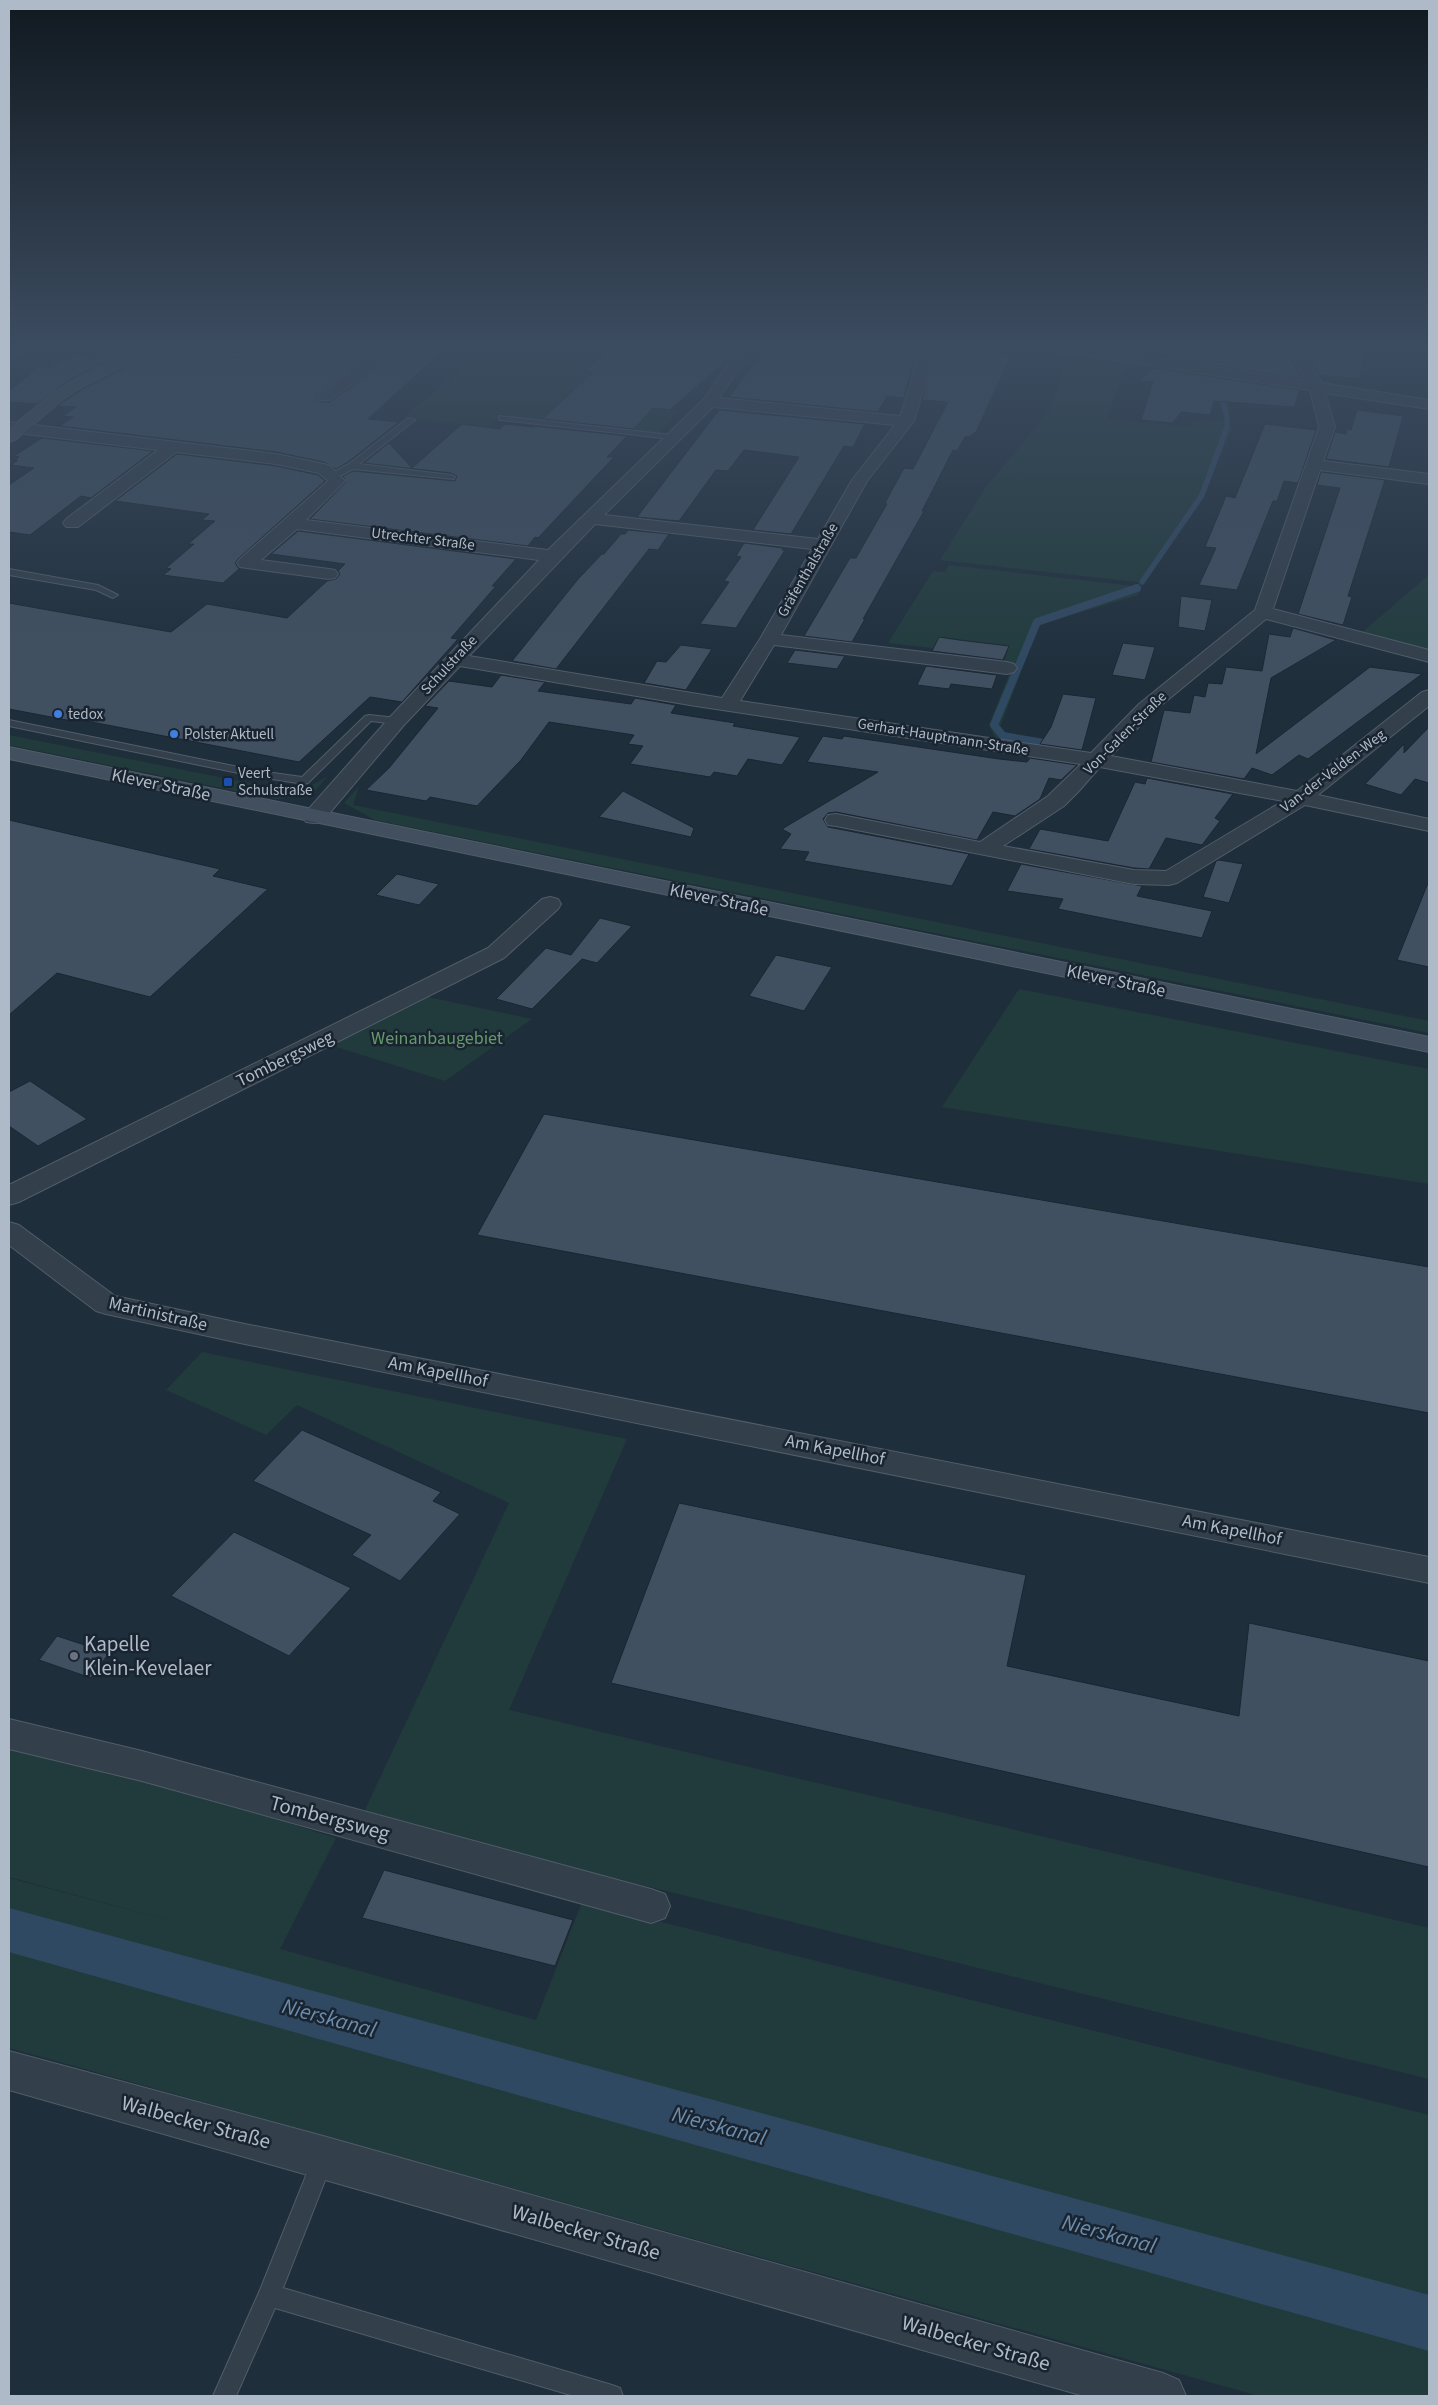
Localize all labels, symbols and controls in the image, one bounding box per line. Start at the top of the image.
street label: Gräfenthalstraße [772,519,844,621]
street label: Utrechter Straße [370,522,476,556]
street label: Schulstraße [416,631,482,699]
street label: Von-Galen-Straße [1079,687,1171,779]
place label: tedox [68,704,103,725]
marker: tedox [52,708,64,720]
street label: Gerhart-Hauptmann-Straße [856,713,1030,761]
place label: Polster Aktuell [184,724,274,745]
street label: Van-der-Velden-Weg [1276,724,1390,818]
marker: Polster Aktuell [168,728,180,740]
street label: Klever Straße [109,762,213,808]
place label: Veert Schulstraße [238,763,313,801]
marker: Veert Schulstraße [222,776,234,788]
street label: Klever Straße [667,877,771,923]
street label: Klever Straße [1064,958,1168,1004]
street label: Tombergsweg [232,1025,338,1093]
park label: Weinanbaugebiet [371,1026,503,1051]
street label: Martinistraße [106,1290,210,1338]
street label: Am Kapellhof [386,1350,491,1394]
street label: Am Kapellhof [783,1428,888,1472]
street label: Am Kapellhof [1180,1508,1285,1552]
place label: Kapelle Klein-Kevelaer [84,1629,212,1683]
marker: Kapelle Klein-Kevelaer [68,1650,80,1662]
street label: Tombergsweg [267,1788,394,1849]
water label: Nierskanal [278,1990,380,2046]
street label: Walbecker Straße [118,2088,274,2156]
water label: Nierskanal [668,2098,770,2154]
street label: Walbecker Straße [508,2196,664,2268]
water label: Nierskanal [1058,2206,1160,2262]
street label: Walbecker Straße [898,2307,1054,2379]

